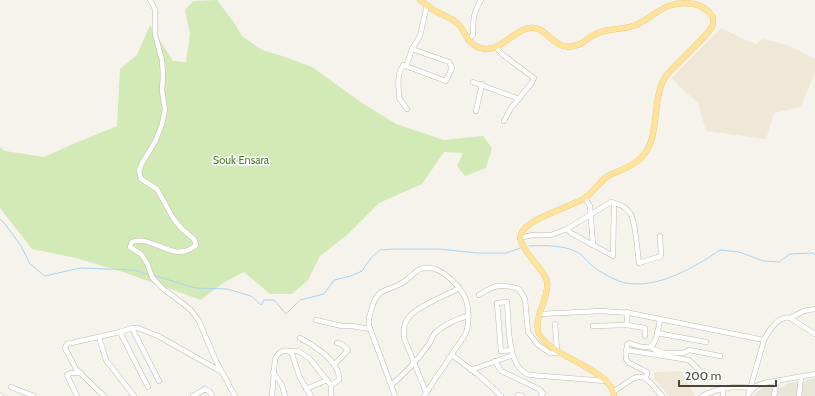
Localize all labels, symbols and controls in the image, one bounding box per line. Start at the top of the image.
park label: Souk Ensara [213,153,270,167]
scale bar [679,362,776,388]
text: 200 m [685,368,721,383]

